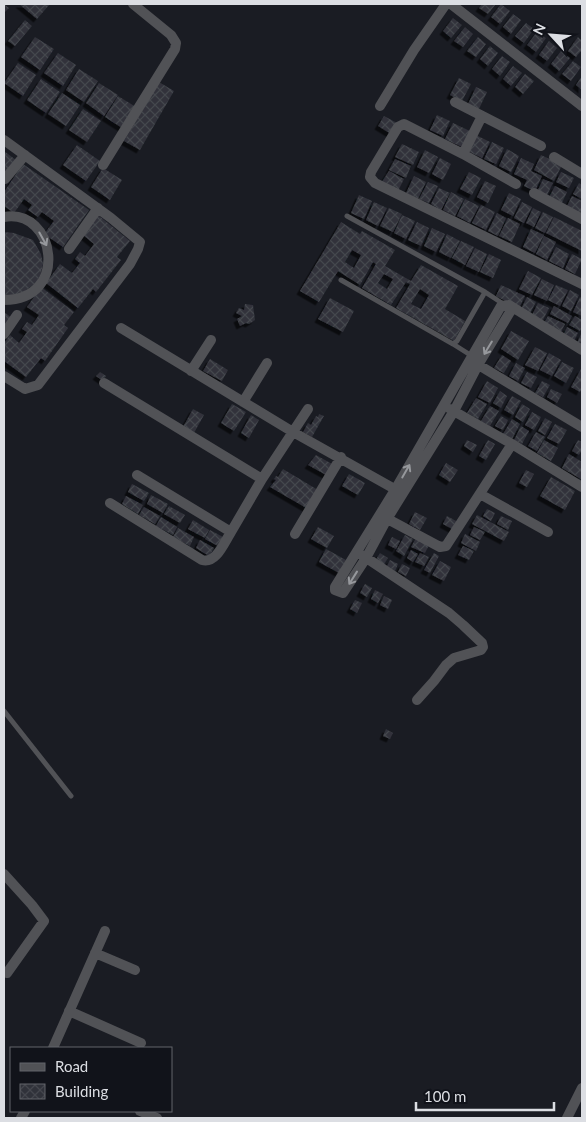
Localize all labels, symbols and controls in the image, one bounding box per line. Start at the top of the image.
north arrow [526,10,576,60]
text: N [529,21,549,38]
one-way arrow [39,231,49,245]
one-way arrow [483,340,493,354]
one-way arrow [401,463,411,478]
one-way arrow [348,571,358,585]
legend [10,1047,172,1112]
text: Road [55,1057,88,1075]
scale bar [416,1080,554,1112]
text: Building [55,1082,108,1100]
text: 100 m [424,1087,466,1105]

